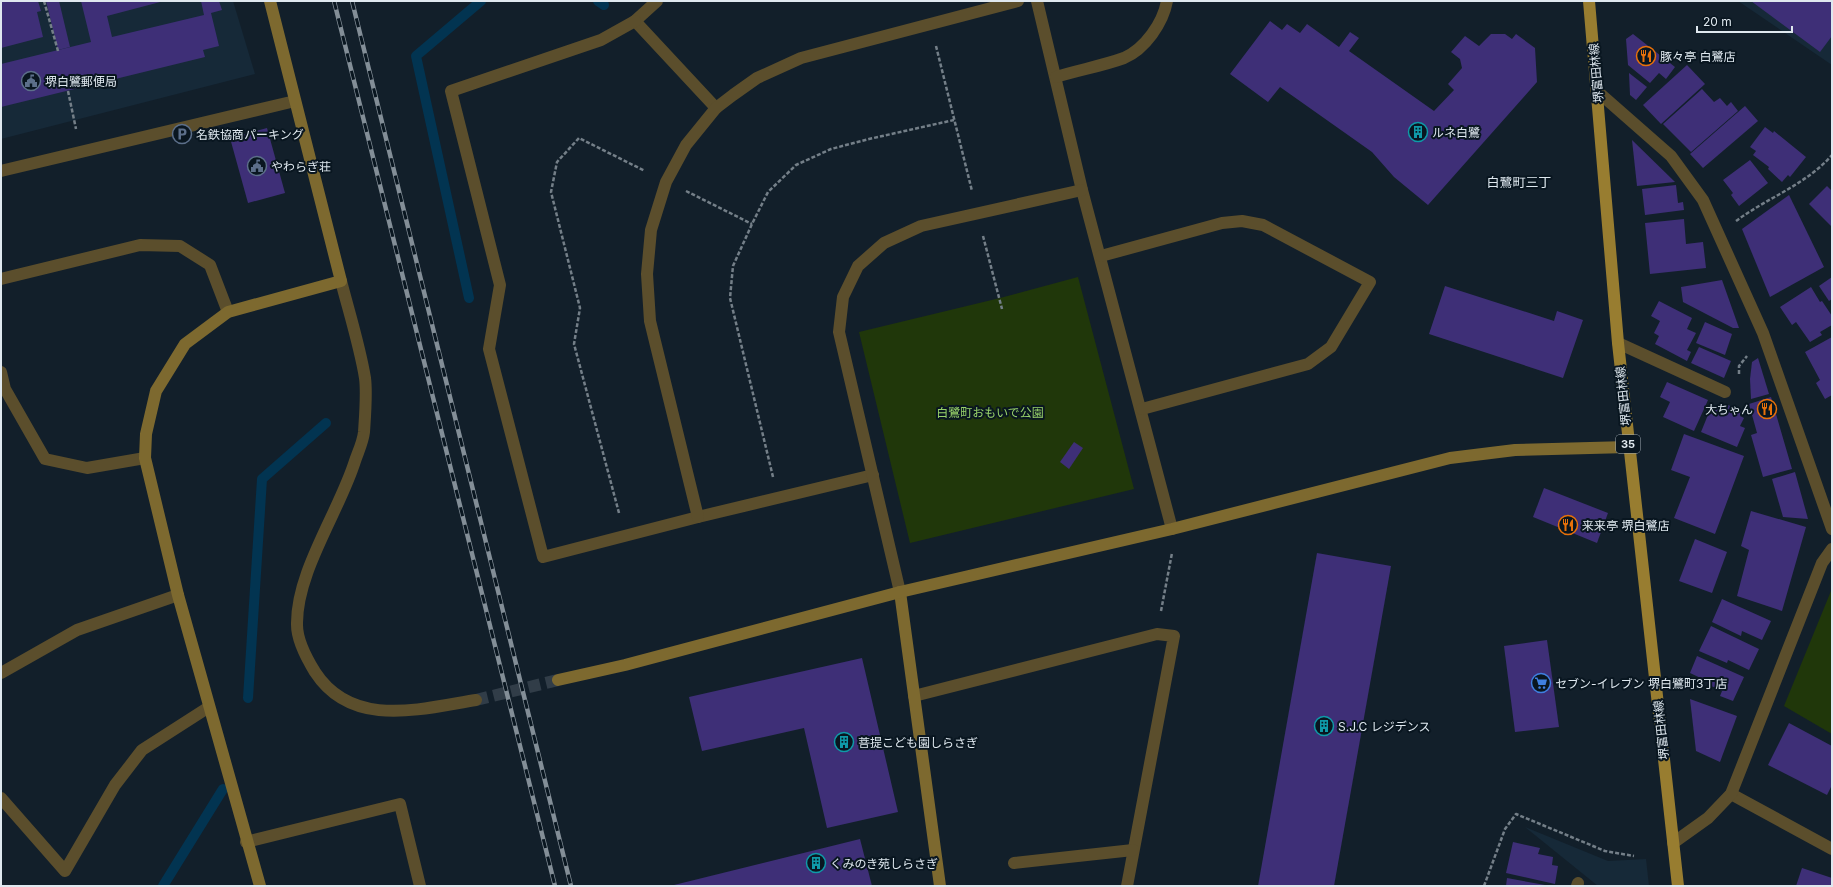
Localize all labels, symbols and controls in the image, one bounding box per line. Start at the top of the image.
scale bar [1697,8,1792,34]
text: 20 m [1703,14,1732,29]
street label: 堺富田林線 [1586,42,1606,104]
restaurant icon: 豚々亭 白鷺店 [1635,45,1657,67]
place label: 豚々亭 白鷺店 [1660,49,1735,64]
public building icon: 堺白鷺郵便局 [20,70,42,92]
place label: 堺白鷺郵便局 [45,74,117,89]
building icon: ルネ白鷺 [1407,121,1429,143]
parking icon: 名鉄協商パーキング [171,123,193,145]
place label: ルネ白鷺 [1432,125,1480,140]
place label: 名鉄協商パーキング [196,127,304,142]
public building icon: やわらぎ荘 [246,155,268,177]
place label: やわらぎ荘 [271,159,331,174]
district label: 白鷺町三丁 [1486,174,1552,190]
street label: 堺富田林線 [1612,365,1634,427]
restaurant icon: 大ちゃん [1756,398,1778,420]
place label: 大ちゃん [1705,402,1753,417]
park label: 白鷺町おもいで公園 [936,405,1044,420]
road number: 35 [1616,435,1640,453]
restaurant icon: 来来亭 堺白鷺店 [1557,514,1579,536]
place label: 来来亭 堺白鷺店 [1582,518,1669,533]
supermarket icon: セブン-イレブン 堺白鷺町3丁店 [1530,672,1552,694]
place label: セブン-イレブン 堺白鷺町3丁店 [1555,676,1727,691]
street label: 堺富田林線 [1650,699,1672,761]
building icon: S.J.C レジデンス [1313,715,1335,737]
place label: S.J.C レジデンス [1338,719,1430,734]
building icon: 菩提こども園しらさぎ [833,731,855,753]
place label: 菩提こども園しらさぎ [858,735,978,750]
building icon: くみのき苑しらさぎ [805,852,827,874]
place label: くみのき苑しらさぎ [830,856,938,871]

